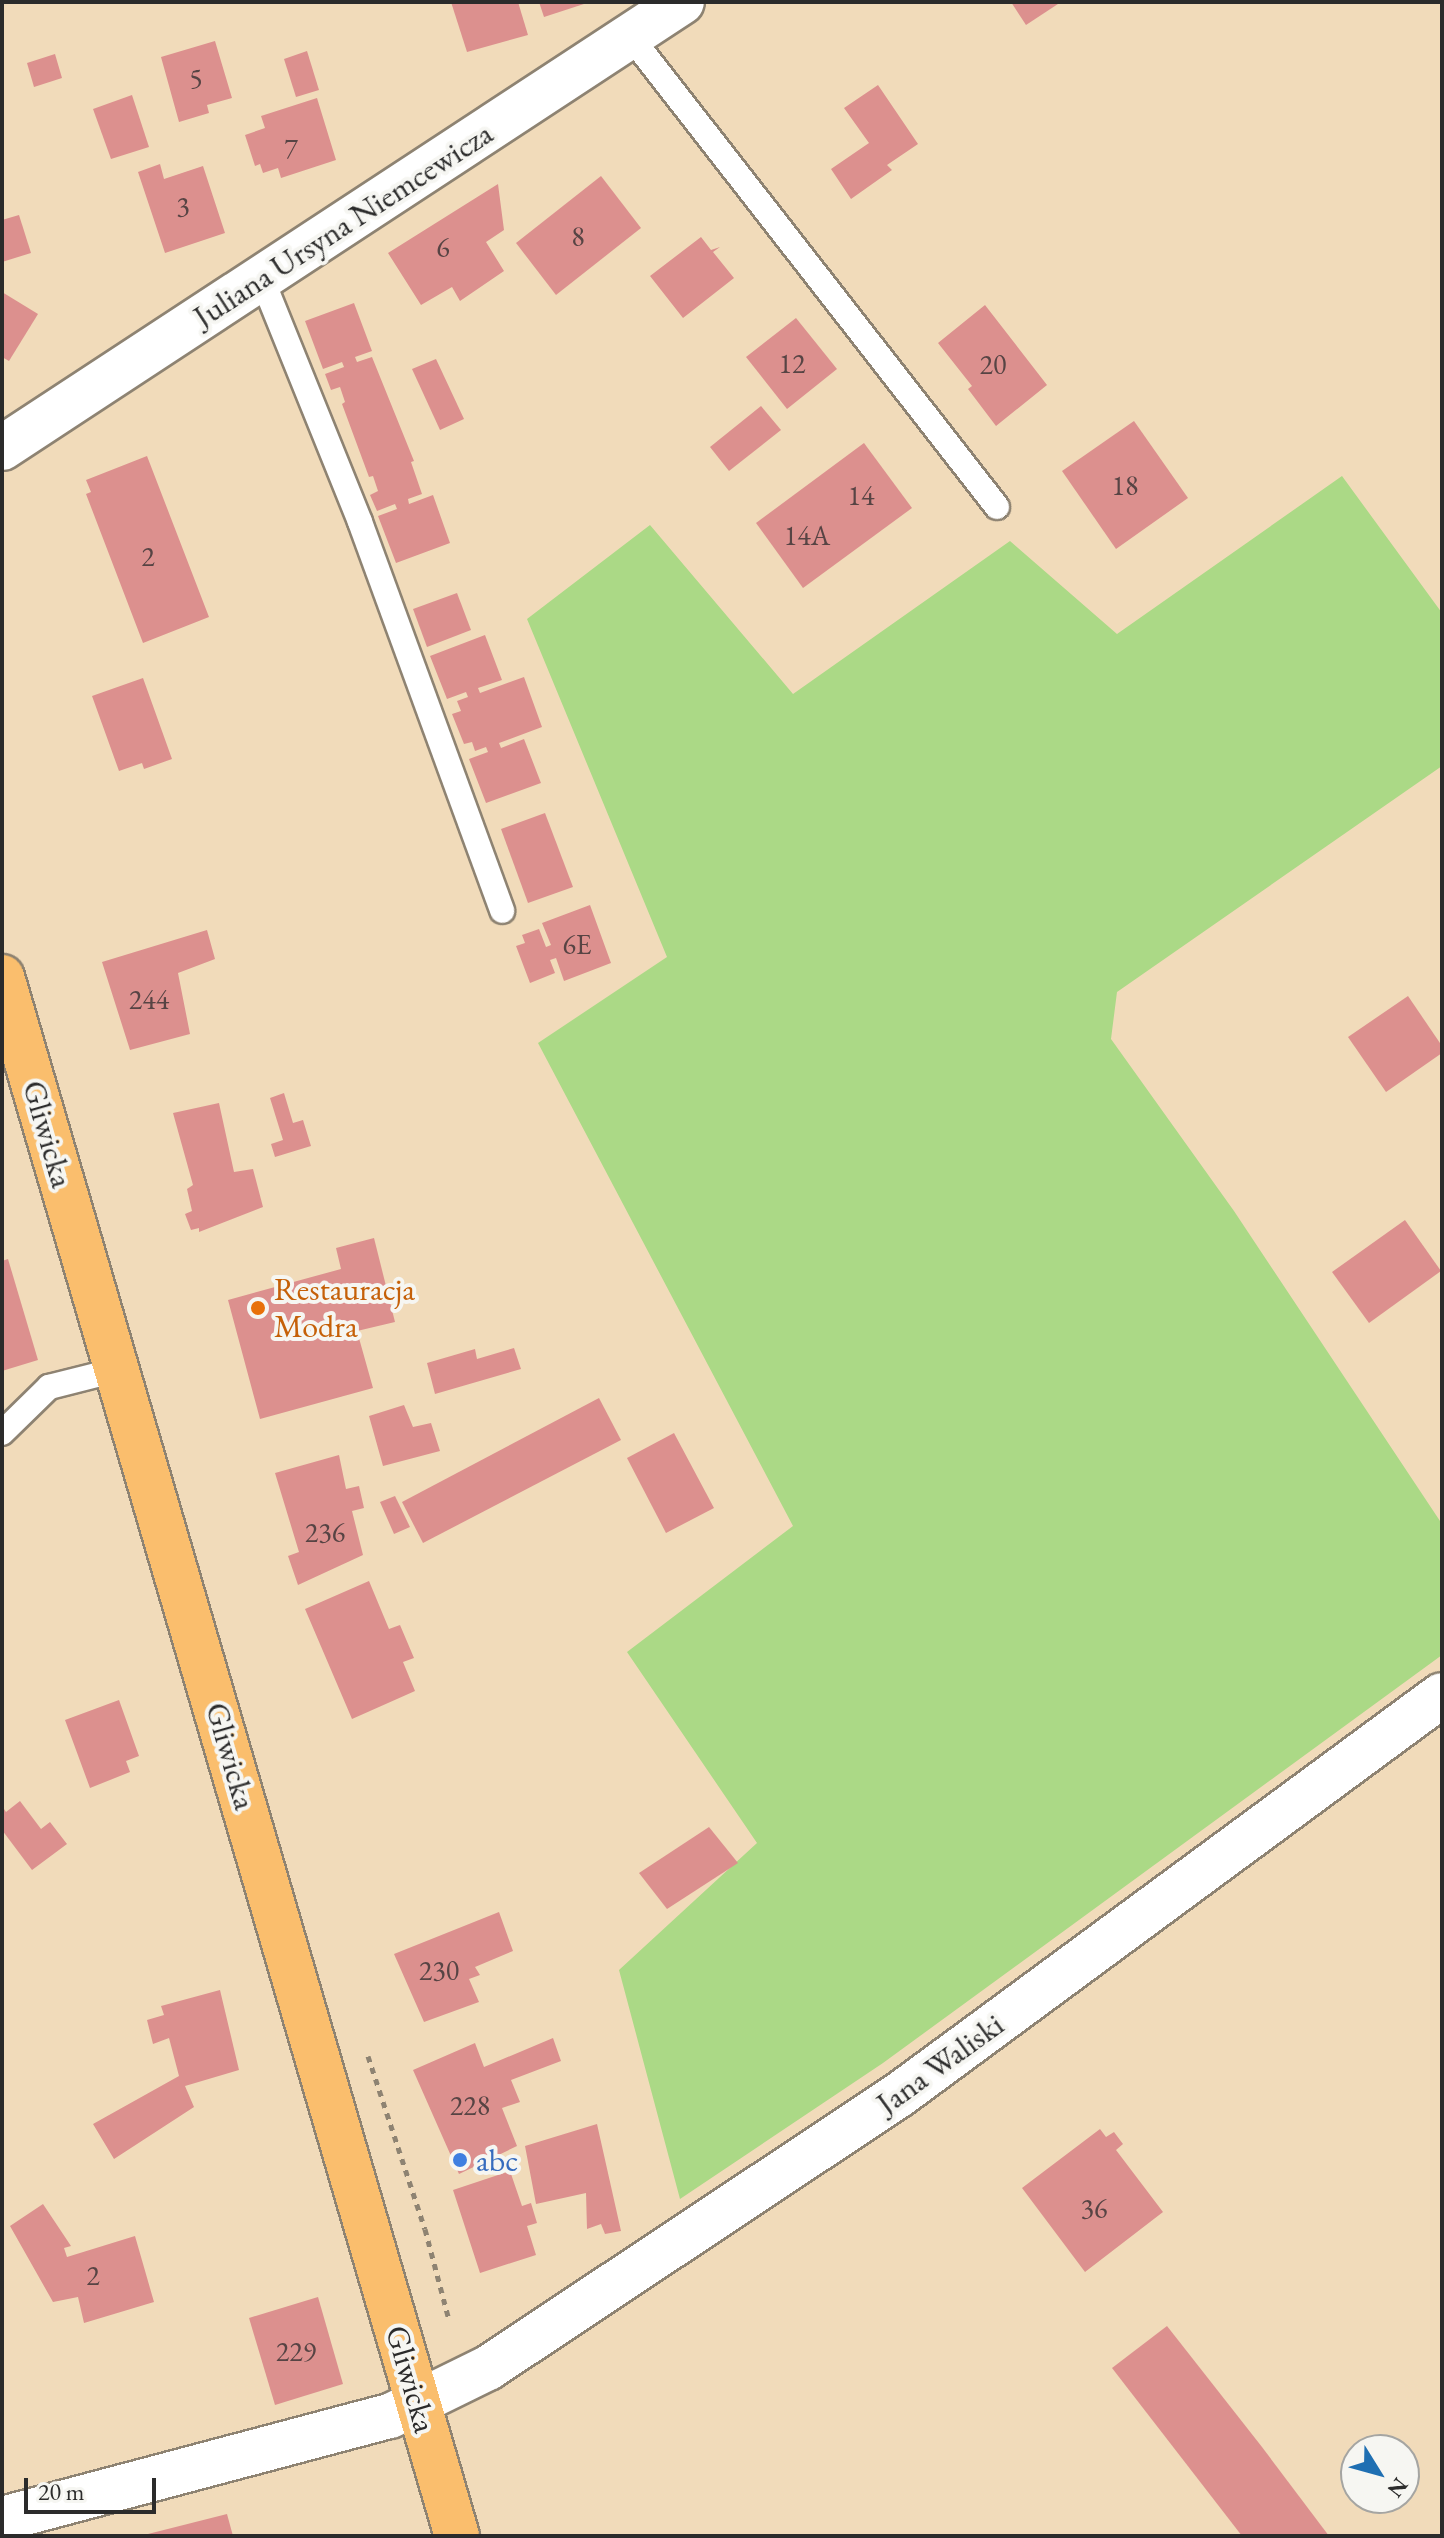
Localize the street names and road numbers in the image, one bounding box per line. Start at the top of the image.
street label: Juliana Ursyna Niemcewicza [186,114,500,336]
street label: Gliwicka [14,1076,82,1192]
street label: Gliwicka [197,1698,265,1814]
street label: Jana Waliski [869,2005,1011,2123]
street label: Gliwicka [377,2321,445,2437]

